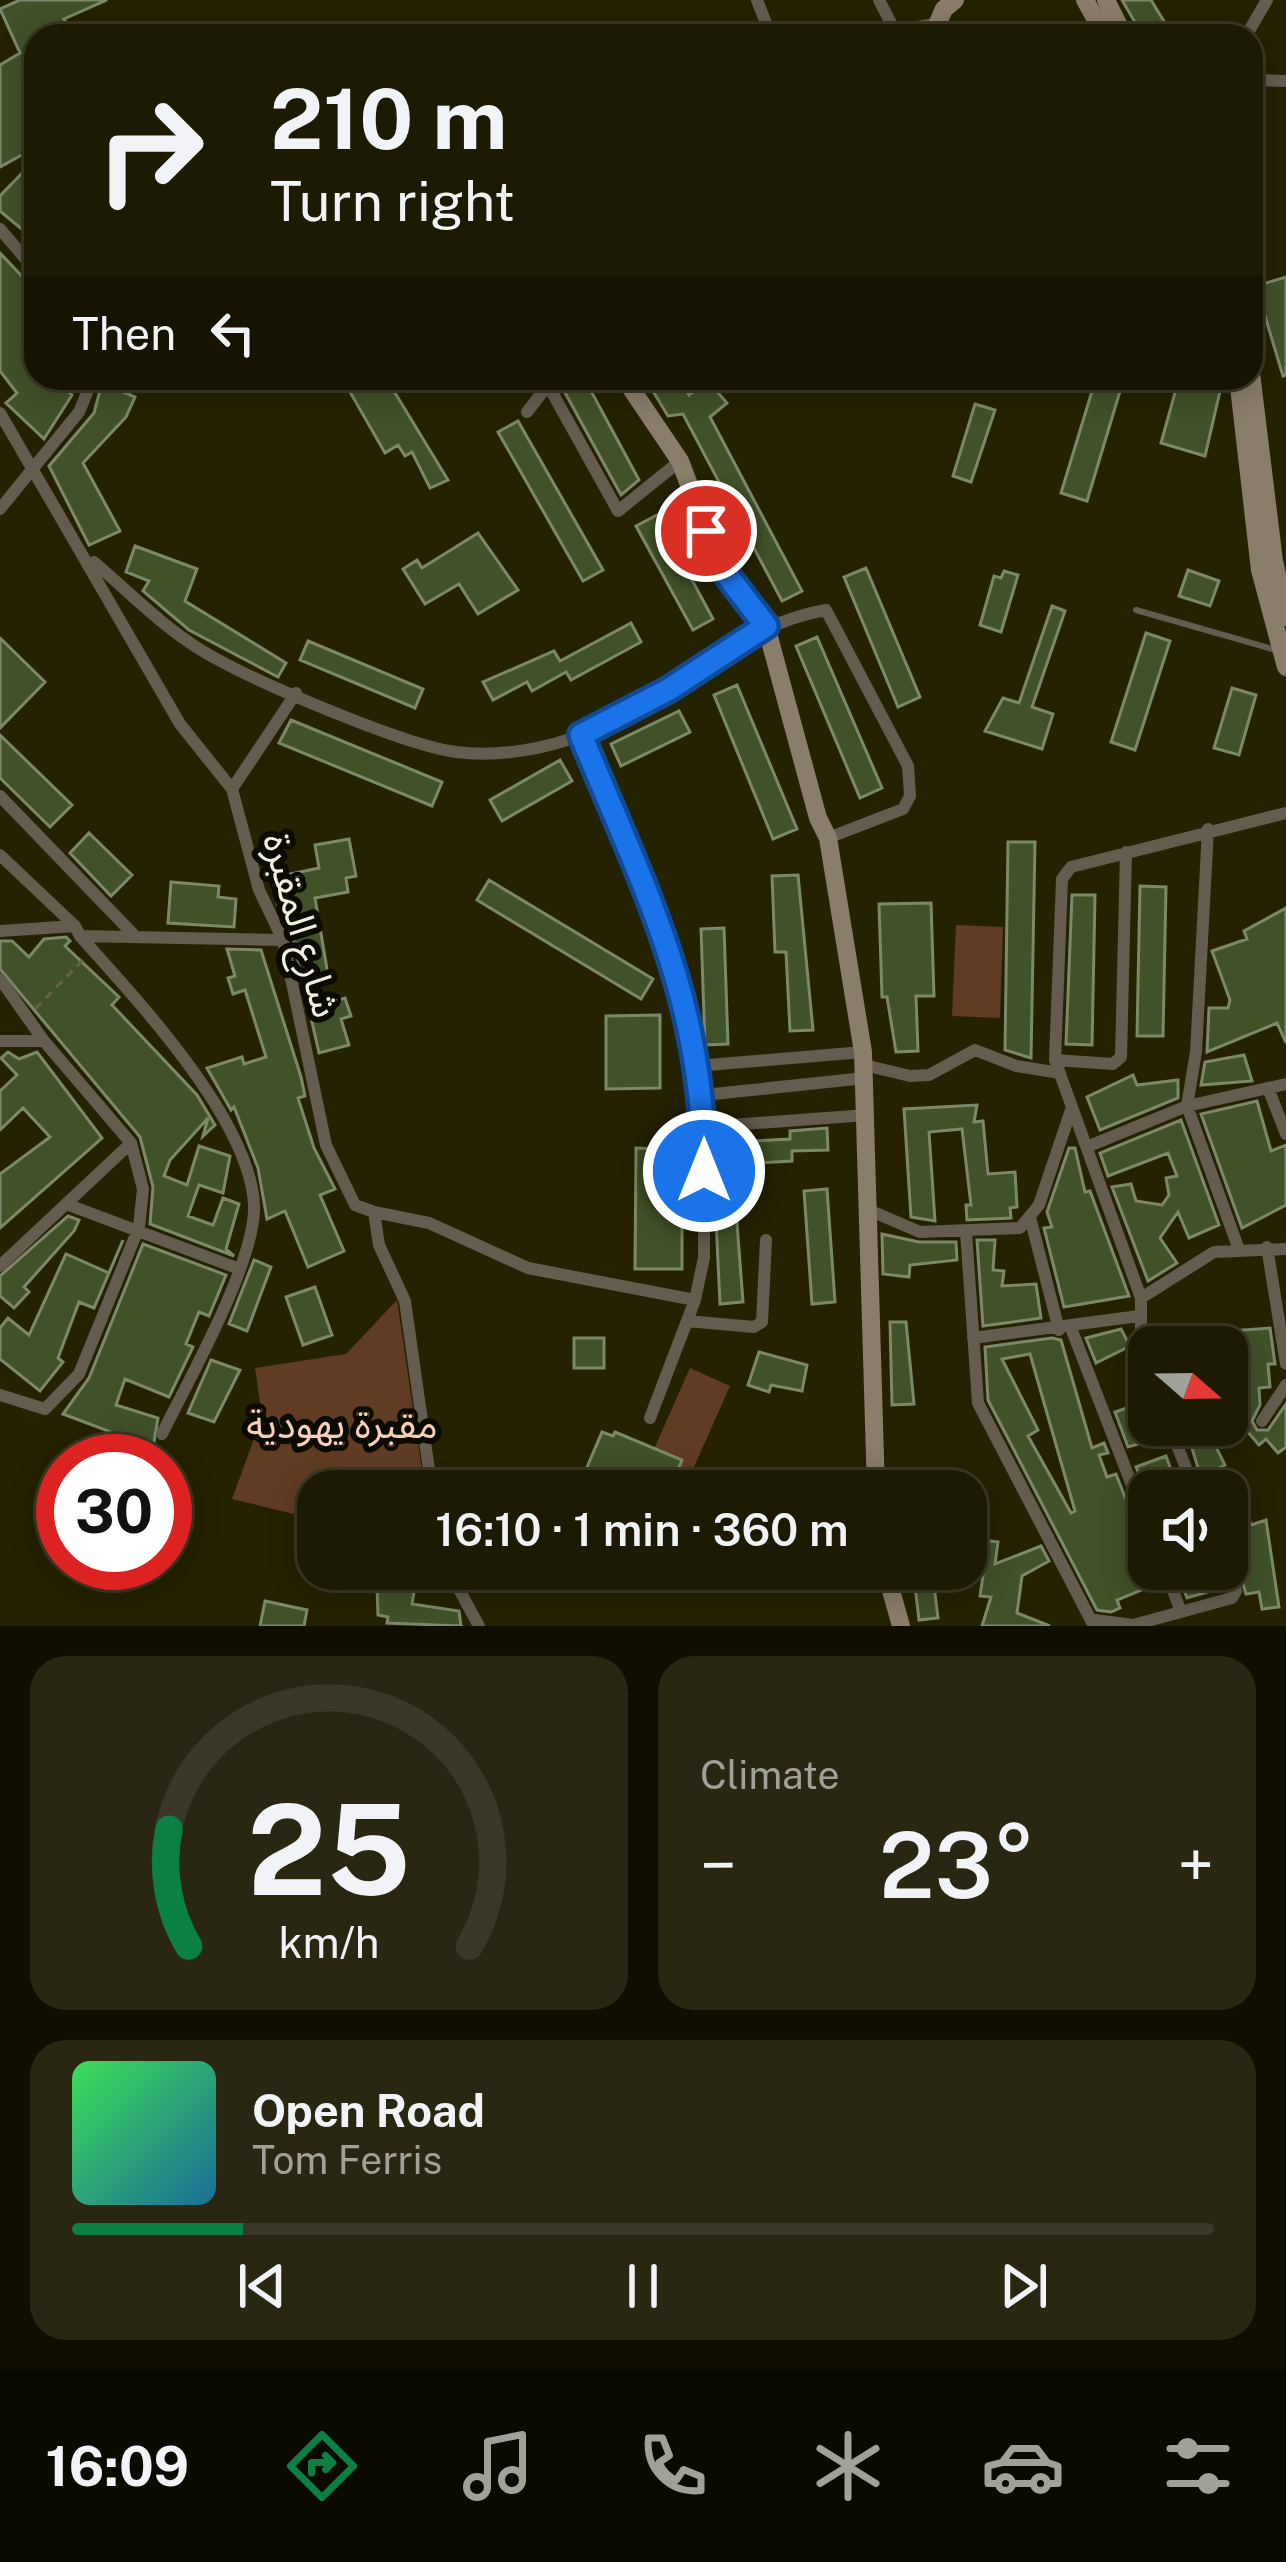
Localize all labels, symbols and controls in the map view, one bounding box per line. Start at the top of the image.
text: 210 m [270,69,508,168]
icon: right [72,72,228,228]
text: Turn right [270,170,515,233]
icon: left [200,300,266,366]
text: Then [72,307,176,360]
pin [655,480,757,582]
icon: arrive [673,498,739,564]
street label: شارع المقبرة [248,827,350,1024]
position arrow [641,1108,767,1234]
north arrow [1128,1326,1248,1446]
map controls [1128,1326,1248,1590]
park label: مقبرة يهودية [246,1401,438,1447]
speed limit sign: 30 [36,1434,192,1590]
button: sound [1128,1470,1248,1590]
text: 16:10 · 1 min · 360 m [435,1503,849,1556]
text: Climate [700,1752,840,1798]
text: 25 [247,1776,411,1923]
text: 23° [879,1812,1035,1918]
text: − [700,1826,737,1904]
text: + [1177,1826,1214,1904]
text: km/h [279,1917,379,1968]
text: Open Road [252,2084,485,2137]
text: Tom Ferris [252,2137,442,2183]
icon: previous [229,2253,295,2319]
icon: pause [610,2253,676,2319]
icon: next [991,2253,1057,2319]
icon: directions [280,2424,364,2508]
icon: music [456,2424,540,2508]
icon: phone [631,2424,715,2508]
icon: climate [806,2424,890,2508]
icon: car [981,2424,1065,2508]
icon: filters [1156,2424,1240,2508]
text: 16:09 [46,2435,189,2498]

